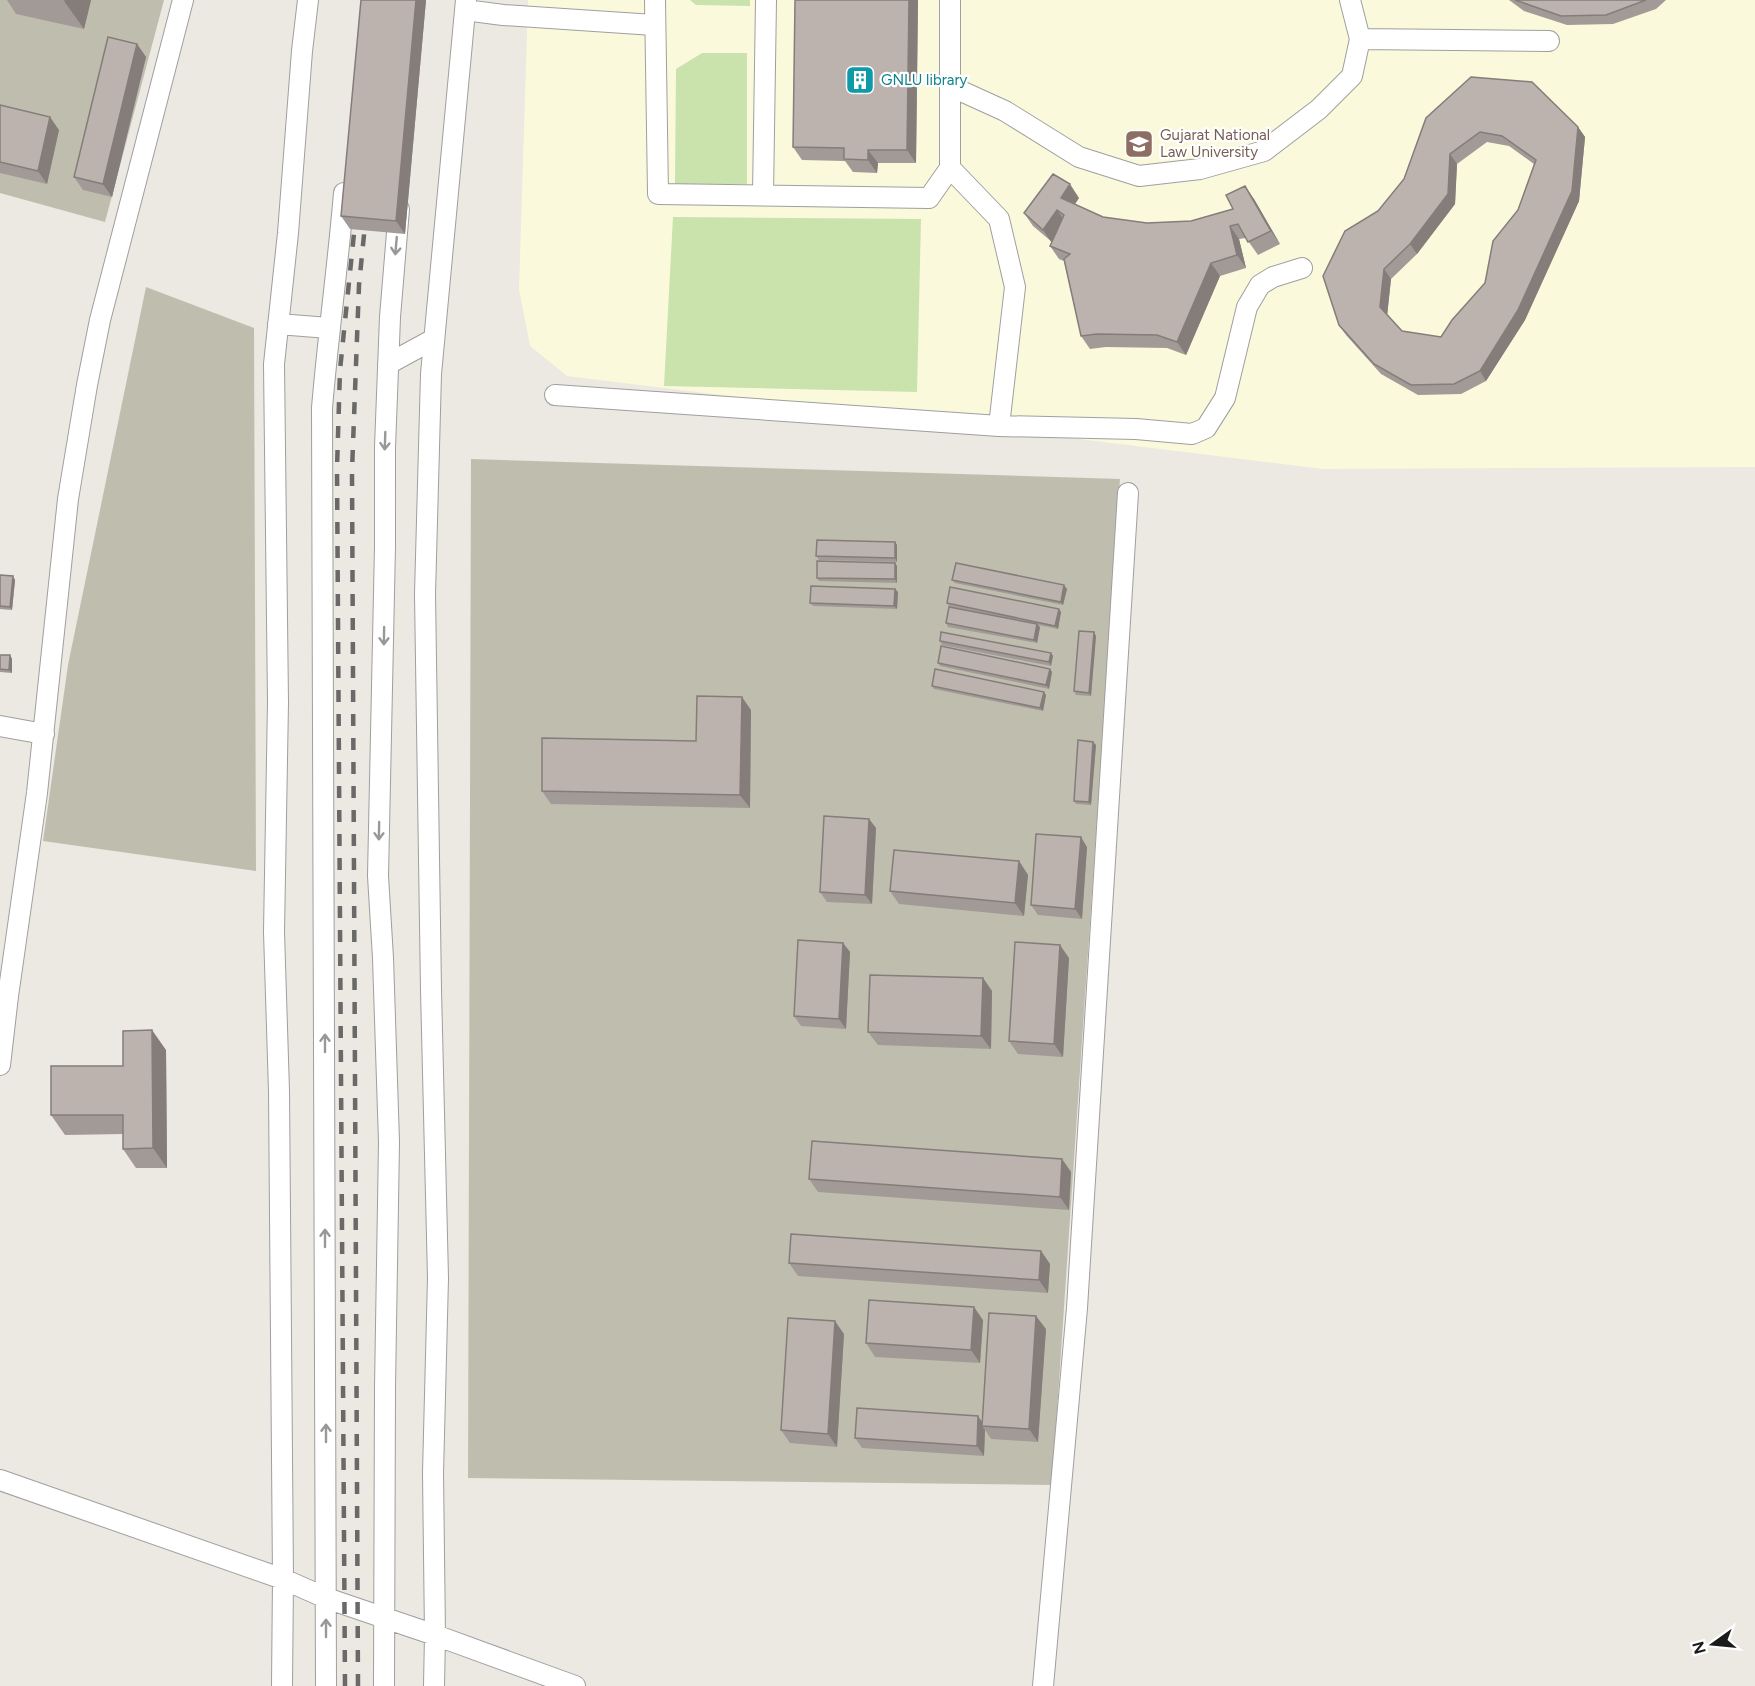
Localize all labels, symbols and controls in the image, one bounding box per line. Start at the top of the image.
building icon: GNLU library [844,64,876,96]
place label: GNLU library [881,71,967,89]
place label: Gujarat National Law University [1160,126,1270,161]
school or university icon: Gujarat National Law University [1123,128,1155,160]
one-way arrow [390,236,401,256]
one-way arrow [379,431,391,451]
one-way arrow [378,626,389,646]
one-way arrow [373,820,385,840]
one-way arrow [319,1033,331,1053]
one-way arrow [319,1228,331,1248]
one-way arrow [320,1423,332,1443]
north arrow [1683,1614,1743,1674]
one-way arrow [320,1618,332,1638]
text: N [1688,1639,1710,1656]

